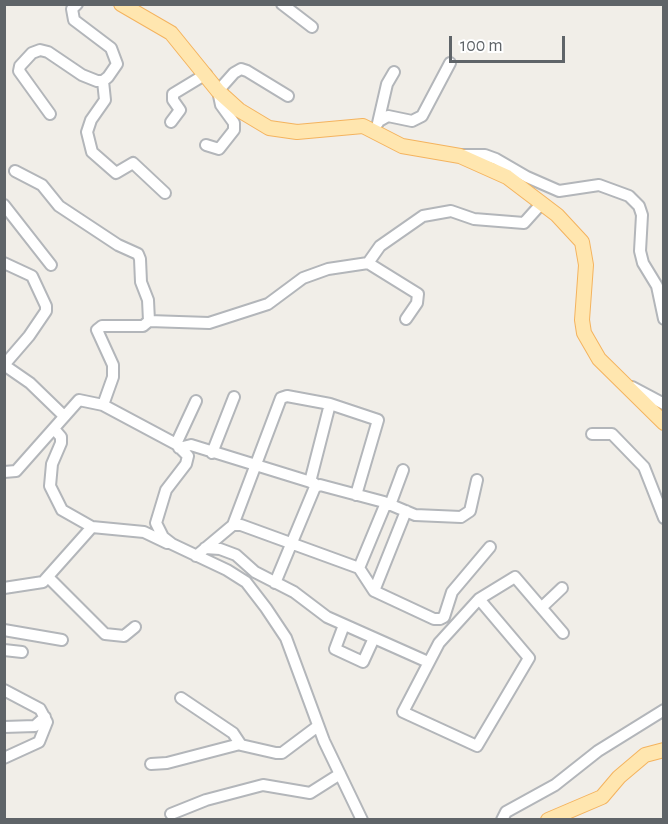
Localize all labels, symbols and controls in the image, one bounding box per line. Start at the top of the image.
scale bar [452,24,568,62]
text: 100 m [460,37,503,55]

